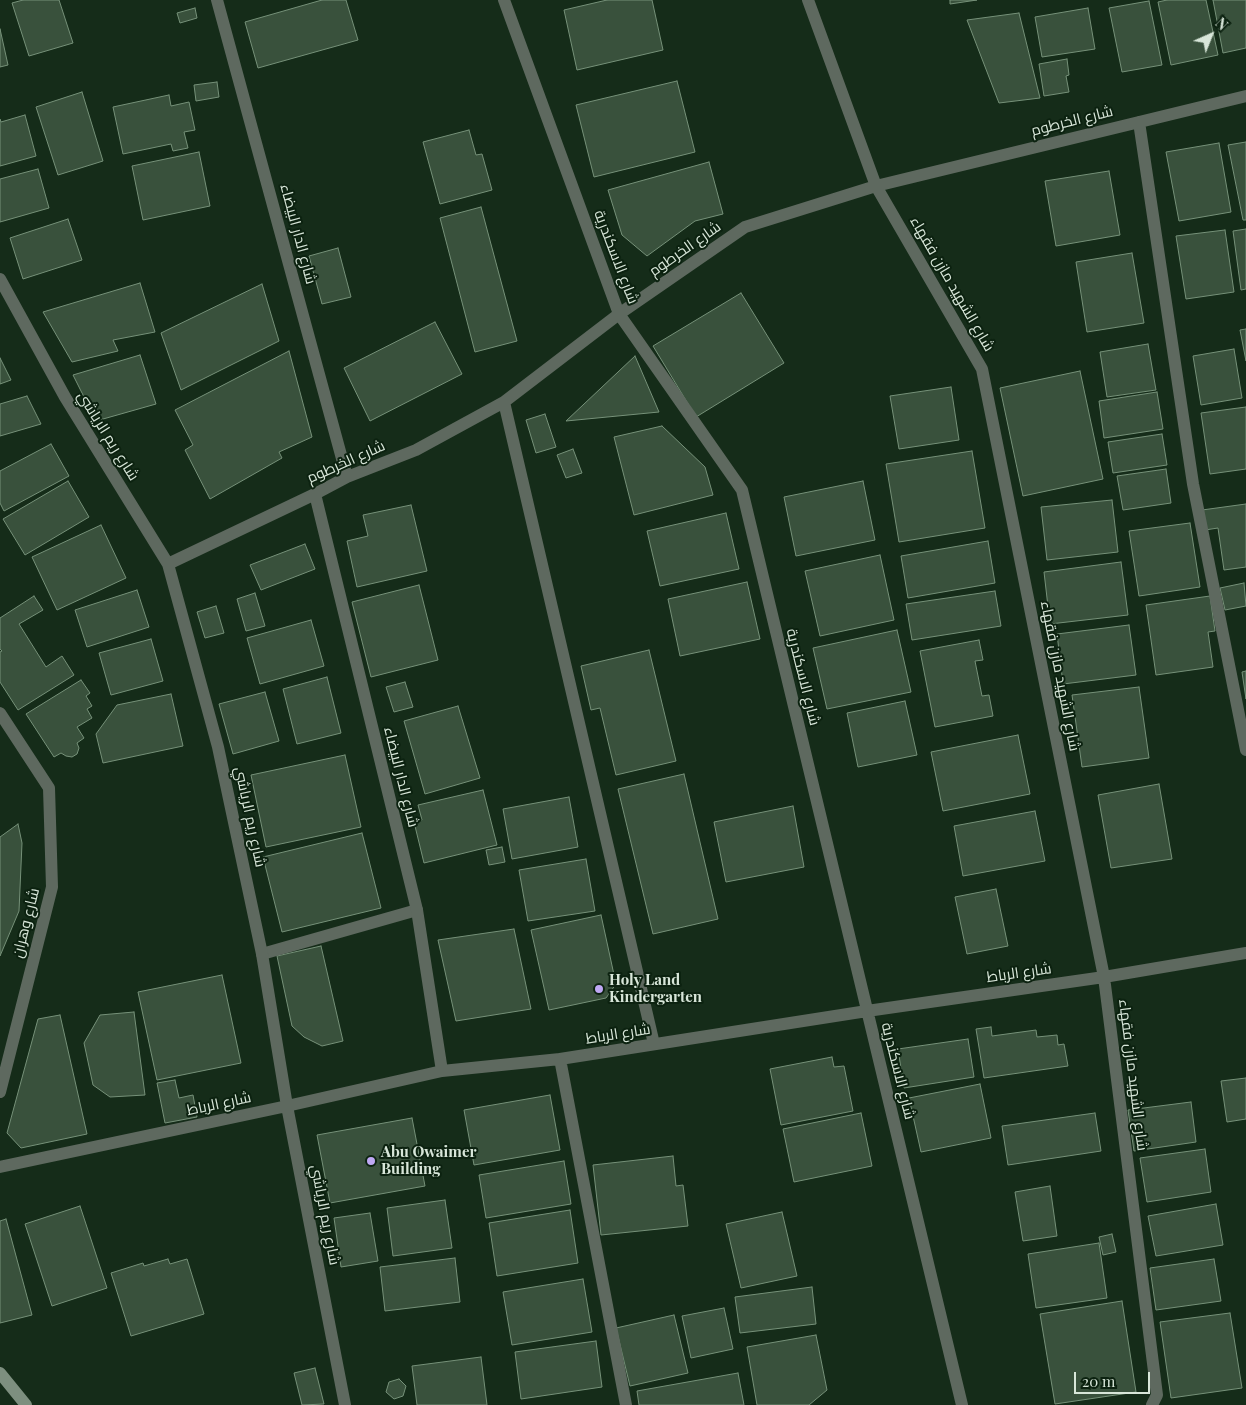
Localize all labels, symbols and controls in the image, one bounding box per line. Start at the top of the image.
north arrow [1186,10,1236,60]
text: N [1212,13,1232,34]
street label: شارع الخرطوم [1029,102,1115,140]
street label: شارع الدار البيضاء [276,182,320,286]
street label: شارع الاسكندرية [590,208,642,306]
street label: شارع الشهيد مازن فقهاء [906,213,998,355]
street label: شارع الخرطوم [646,218,724,280]
street label: شارع ريم الرياشي [73,388,143,484]
street label: شارع الخرطوم [304,437,388,487]
street label: شارع الشهيد مازن فقهاء [1037,599,1083,753]
street label: شارع الاسكندرية [782,627,824,727]
street label: شارع الدار البيضاء [380,725,422,829]
street label: شارع ريم الرياشي [231,765,269,869]
street label: شارع وهران [9,886,43,960]
street label: شارع الرباط [985,960,1053,986]
place label: Holy Land Kindergarten [609,971,702,1006]
marker: Holy Land Kindergarten [593,983,605,995]
street label: شارع الشهيد مازن فقهاء [1115,998,1151,1152]
street label: شارع الرباط [584,1020,652,1048]
street label: شارع الاسكندرية [877,1021,919,1121]
street label: شارع الرباط [185,1088,253,1120]
place label: Abu Owaimer Building [381,1143,476,1178]
marker: Abu Owaimer Building [365,1155,377,1167]
street label: شارع ريم الرياشي [306,1163,344,1267]
scale bar [1076,1362,1152,1394]
text: 20 m [1082,1371,1115,1391]

